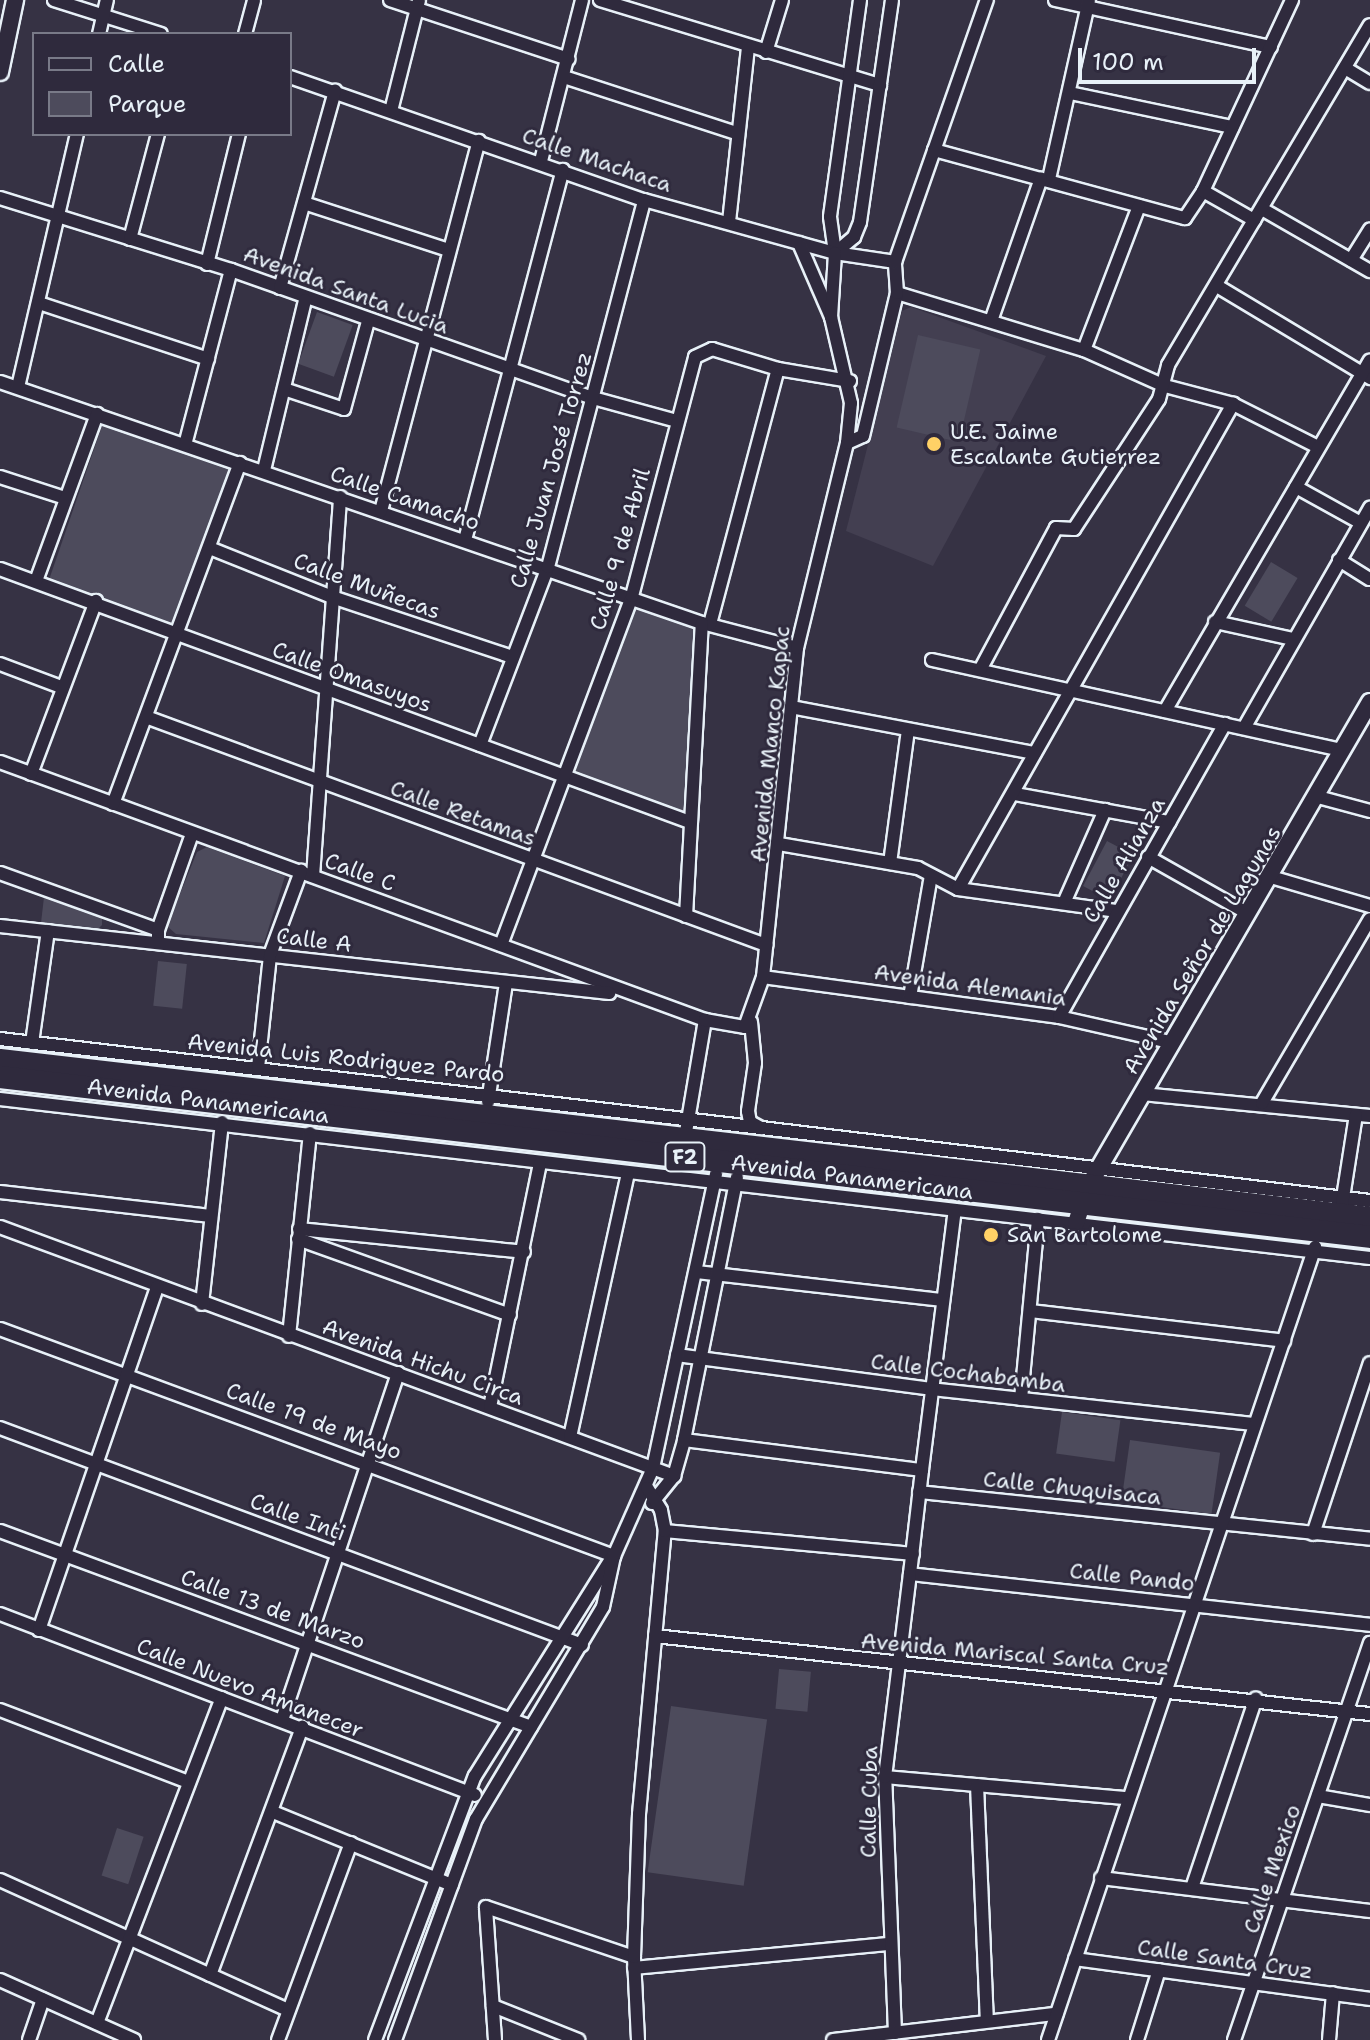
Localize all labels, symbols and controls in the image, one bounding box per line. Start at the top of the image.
legend [32,32,292,136]
scale bar [1082,32,1260,82]
text: 100 m [1092,46,1164,78]
text: Calle [108,48,165,80]
text: Parque [108,88,187,120]
street label: Calle Machaca [519,122,675,198]
street label: Avenida Santa Lucia [240,241,452,339]
street label: Calle Juan José Torrez [505,349,597,591]
place label: U.E. Jaime Escalante Gutierrez [950,418,1161,470]
marker: U.E. Jaime Escalante Gutierrez [925,435,943,453]
street label: Calle Camacho [327,460,483,536]
street label: Calle 9 de Abril [584,465,656,633]
street label: Calle Muñecas [290,547,444,625]
street label: Avenida Manco Kapac [744,624,796,864]
street label: Calle Omasuyos [269,636,435,718]
street label: Calle Retamas [387,774,539,852]
street label: Calle Alianza [1077,792,1171,928]
street label: Avenida Señor de Lagunas [1117,821,1287,1079]
street label: Calle C [321,847,399,897]
street label: Calle A [275,922,353,958]
street label: Avenida Alemania [872,958,1068,1012]
street label: Avenida Luis Rodriguez Pardo [186,1028,506,1088]
street label: Avenida Panamericana [85,1073,331,1129]
road number: F2 [663,1141,707,1173]
street label: Avenida Panamericana [729,1149,975,1205]
place label: San Bartolome [1007,1222,1162,1248]
marker: San Bartolome [982,1226,1000,1244]
street label: Avenida Hichu Circa [319,1313,527,1411]
street label: Calle Cochabamba [869,1348,1067,1398]
street label: Calle 19 de Mayo [223,1377,405,1465]
street label: Calle Chuquisaca [982,1466,1162,1510]
street label: Calle Inti [246,1487,350,1547]
street label: Calle Pando [1068,1557,1196,1597]
street label: Calle 13 de Marzo [177,1563,369,1655]
street label: Avenida Mariscal Santa Cruz [860,1627,1170,1681]
street label: Calle Nuevo Amanecer [133,1633,367,1743]
street label: Calle Cuba [855,1746,883,1858]
street label: Calle Mexico [1238,1801,1306,1937]
street label: Calle Santa Cruz [1136,1934,1314,1984]

